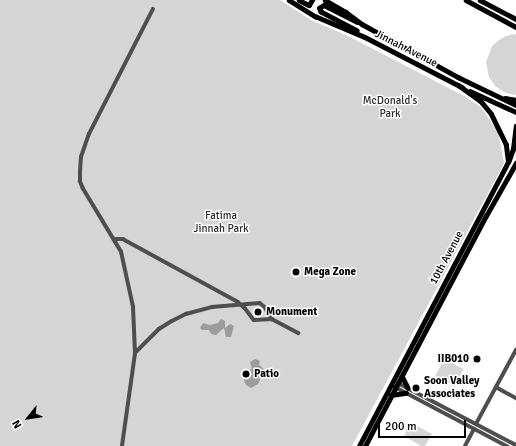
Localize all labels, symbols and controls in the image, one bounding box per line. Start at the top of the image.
street label: Jinnah Avenue [373,28,439,70]
park label: McDonald's Park [363,95,417,121]
park label: Fatima Jinnah Park [193,210,249,236]
street label: 10th Avenue [427,229,467,287]
place label: Mega Zone [304,265,356,279]
marker: Mega Zone [291,267,301,277]
place label: Monument [266,305,317,319]
marker: Monument [253,307,263,317]
place label: IIB010 [437,352,469,366]
marker: IIB010 [472,354,482,364]
place label: Patio [254,367,279,381]
marker: Patio [241,369,251,379]
place label: Soon Valley Associates [424,375,479,401]
marker: Soon Valley Associates [411,383,421,393]
north arrow [8,398,48,438]
scale bar [380,412,468,438]
text: N [10,418,25,431]
text: 200 m [385,419,417,434]

